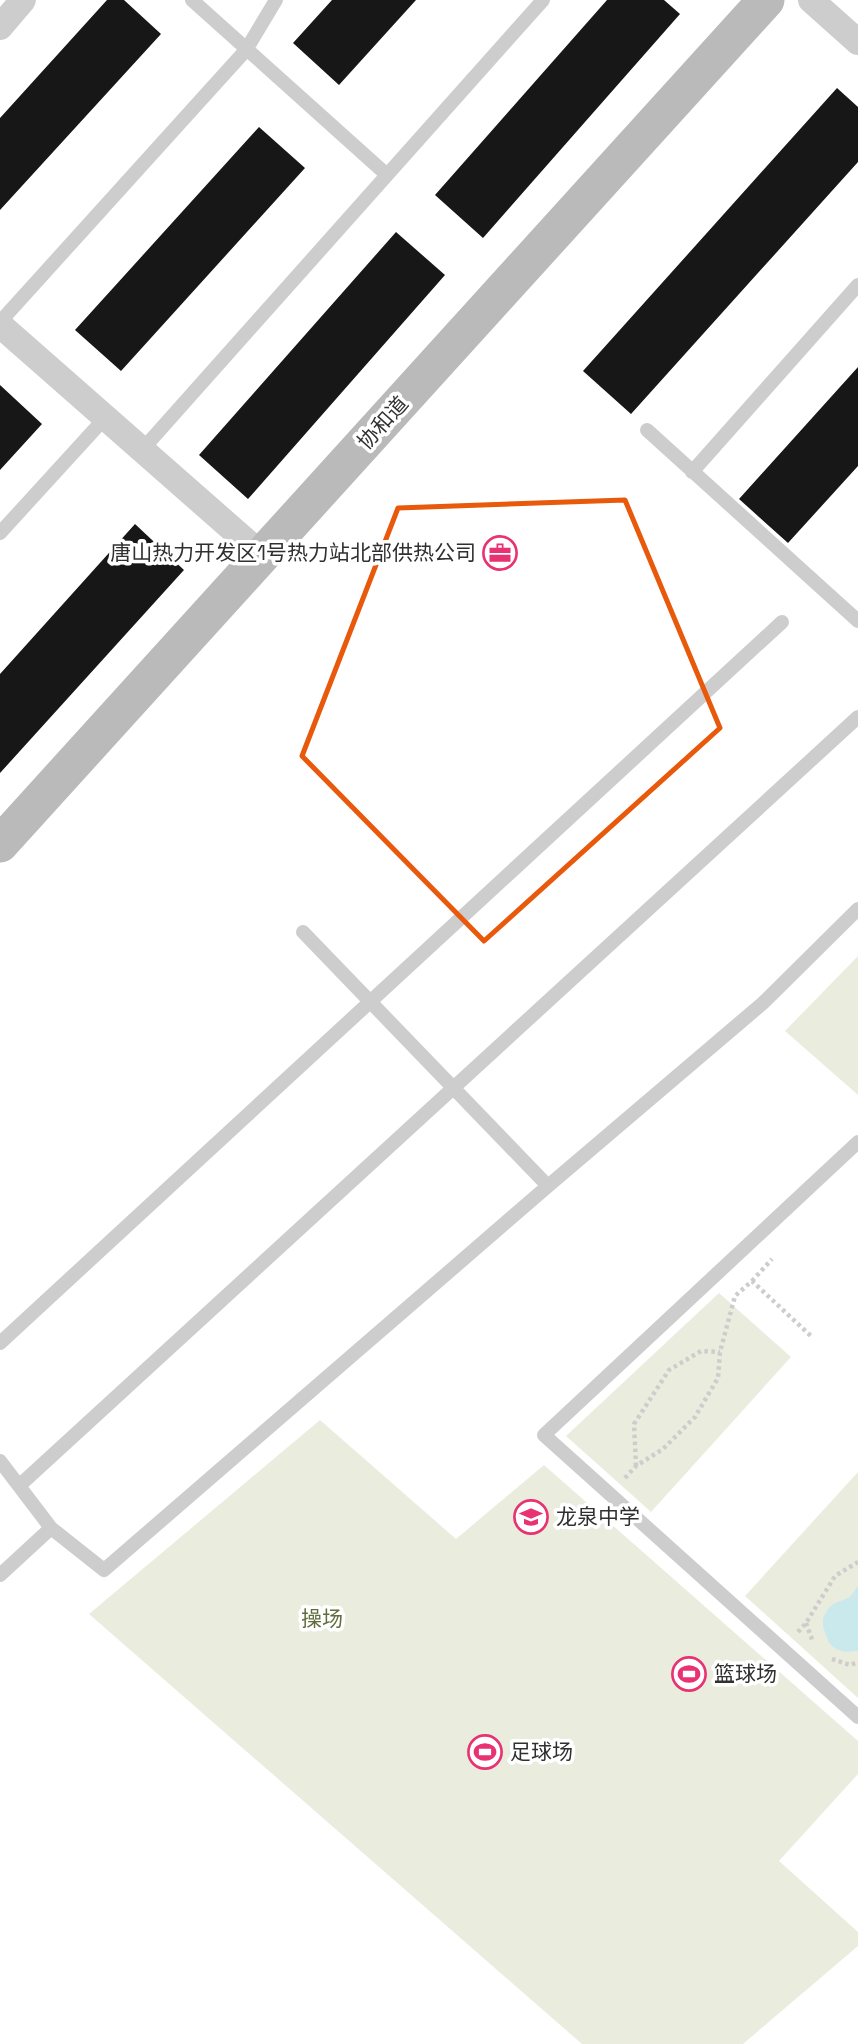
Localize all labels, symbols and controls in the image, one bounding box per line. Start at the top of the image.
street label: 协和道 [352,390,414,455]
office icon: 唐山热力开发区1号热力站北部供热公司 [481,534,519,572]
place label: 唐山热力开发区1号热力站北部供热公司 [110,539,476,566]
school or university icon: 龙泉中学 [512,1498,550,1536]
place label: 龙泉中学 [556,1503,640,1530]
park label: 操场 [301,1605,343,1632]
sports icon: 篮球场 [670,1655,708,1693]
place label: 篮球场 [714,1660,777,1687]
sports icon: 足球场 [466,1733,504,1771]
place label: 足球场 [510,1738,573,1765]

